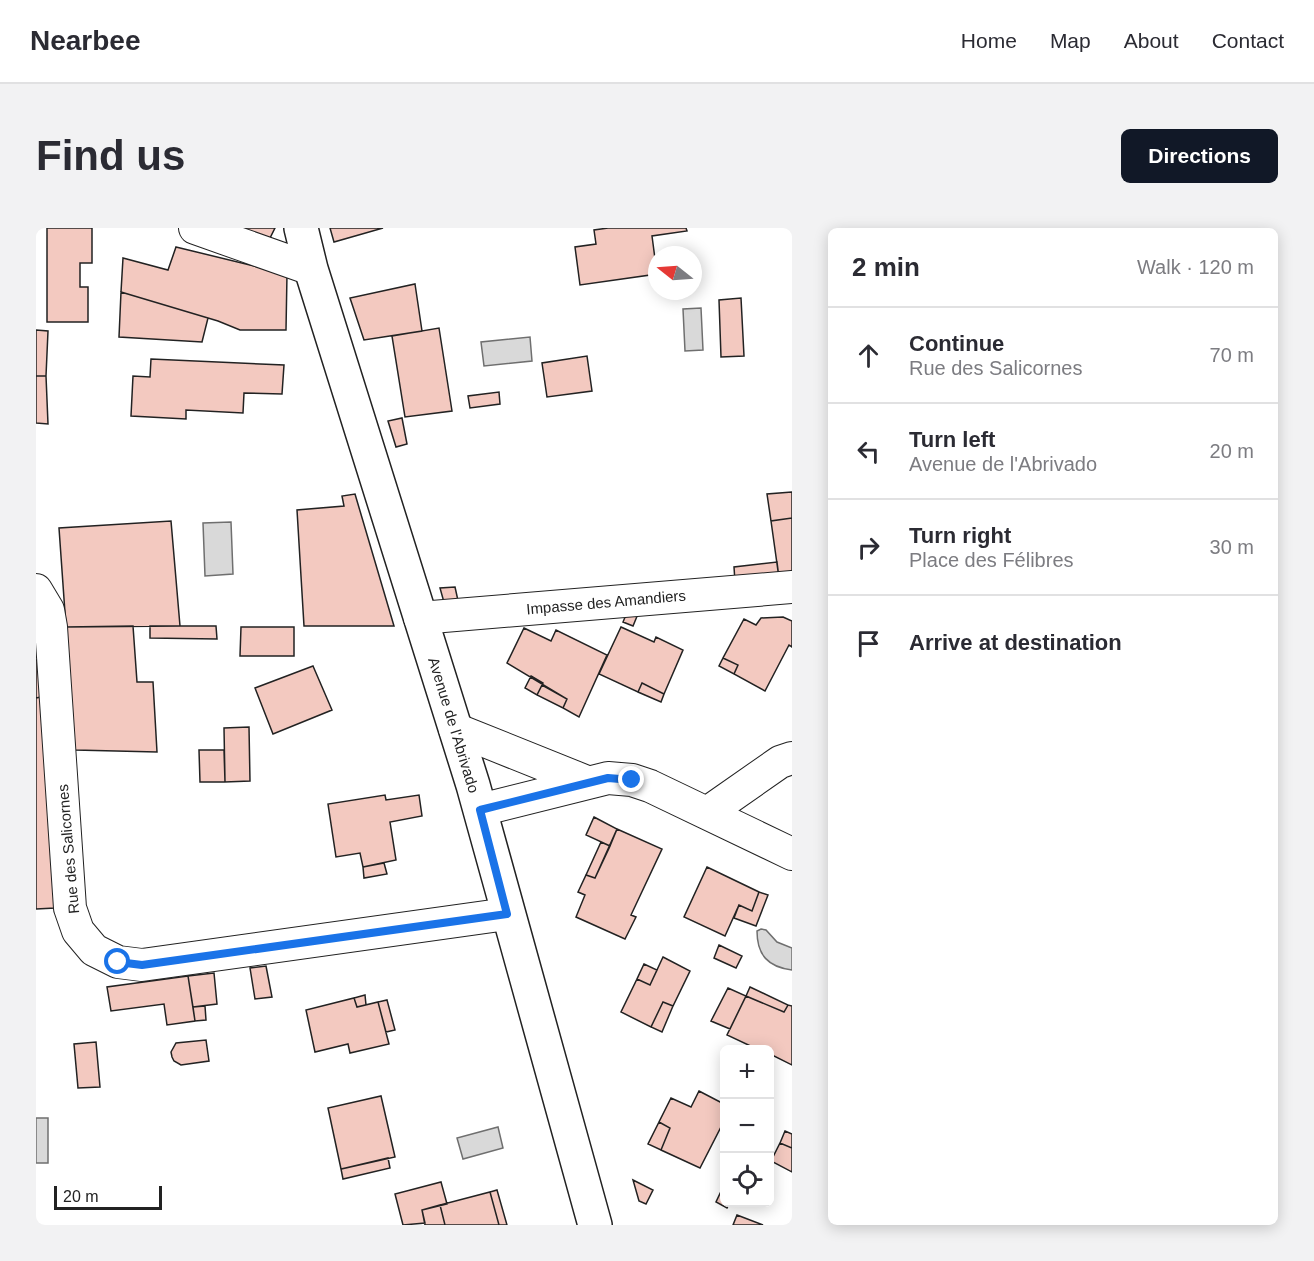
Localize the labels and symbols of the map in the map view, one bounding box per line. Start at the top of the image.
north arrow [648,246,702,300]
street label: Impasse des Amandiers [526,587,686,617]
street label: Avenue de l'Abrivado [425,655,483,795]
route end [618,766,644,792]
street label: Rue des Salicornes [54,783,82,915]
route start [104,948,130,974]
scale bar [54,1183,162,1210]

